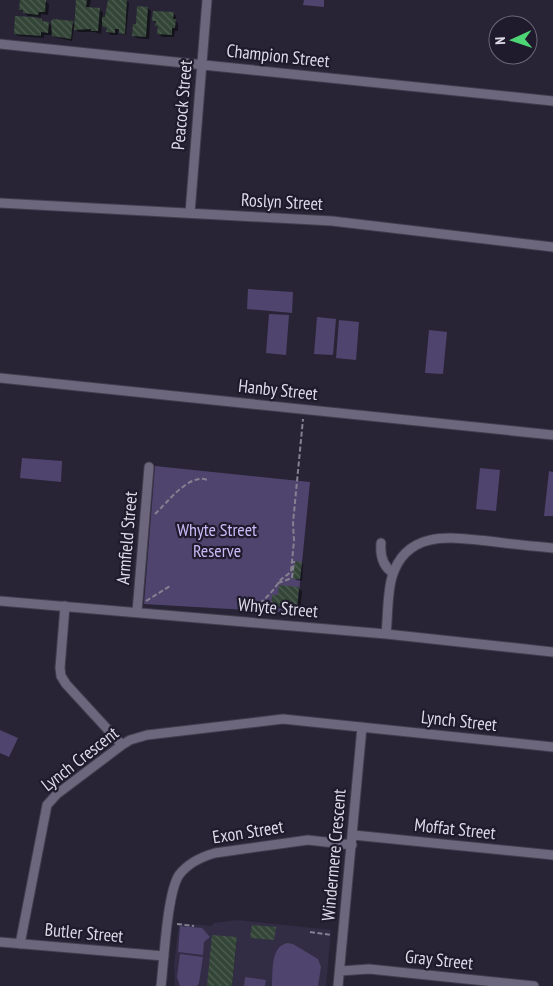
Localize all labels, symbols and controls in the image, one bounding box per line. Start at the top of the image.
north arrow [488,15,538,65]
text: N [491,36,509,45]
street label: Champion Street [225,39,331,72]
street label: Peacock Street [166,59,197,151]
street label: Roslyn Street [241,188,323,215]
street label: Hanby Street [237,374,319,405]
street label: Armfield Street [111,490,142,586]
park label: Whyte Street Reserve [177,518,257,562]
street label: Whyte Street [237,593,319,622]
street label: Lynch Street [420,705,498,736]
street label: Lynch Crescent [36,721,123,796]
street label: Windermere Crescent [316,788,351,922]
street label: Moffat Street [413,813,497,844]
street label: Exon Street [211,815,285,848]
street label: Butler Street [44,918,124,947]
street label: Gray Street [404,944,474,975]

